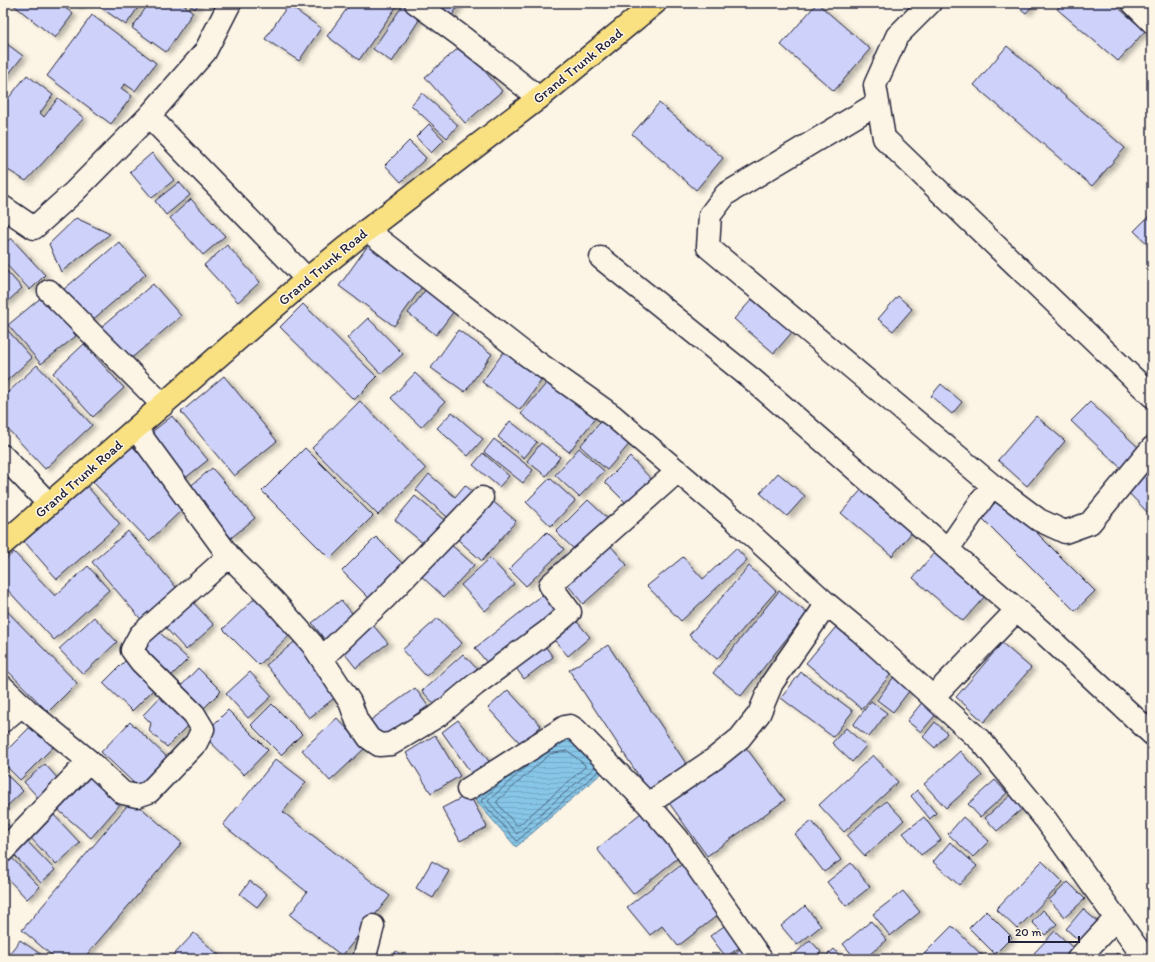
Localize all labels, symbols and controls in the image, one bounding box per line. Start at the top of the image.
street label: Grand Trunk Road [530,24,626,107]
street label: Grand Trunk Road [275,225,371,309]
street label: Grand Trunk Road [32,436,126,522]
scale bar [1009,918,1079,944]
text: 20 m [1015,925,1042,939]

